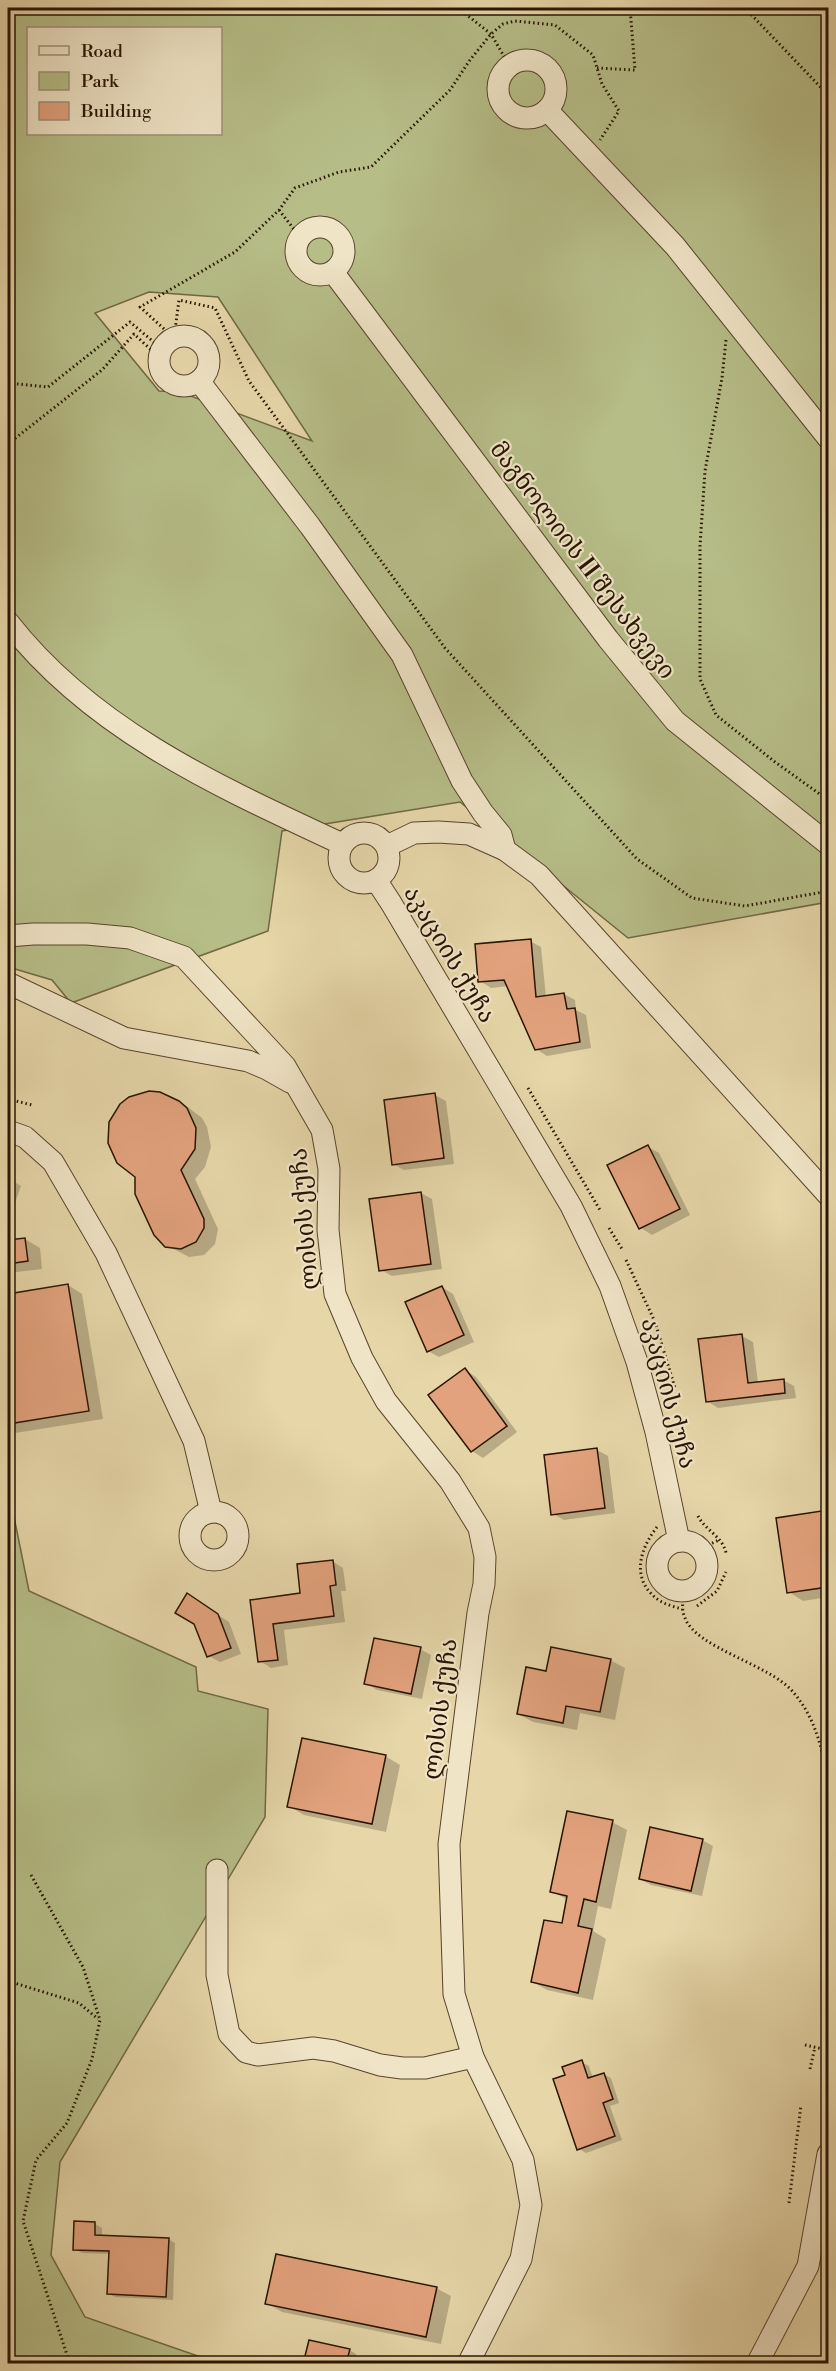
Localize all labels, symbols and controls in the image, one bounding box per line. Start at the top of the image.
legend [27,27,222,135]
text: Road [81,40,124,63]
text: Park [81,70,120,93]
text: Building [80,100,152,123]
street label: მაგნოლიის II შესახვევი [483,436,682,686]
street label: აკაციის ქუჩა [396,880,502,1029]
street label: ლისის ქუჩა [284,1147,326,1291]
street label: აკაციის ქუჩა [634,1315,703,1472]
street label: ლისის ქუჩა [417,1637,465,1782]

